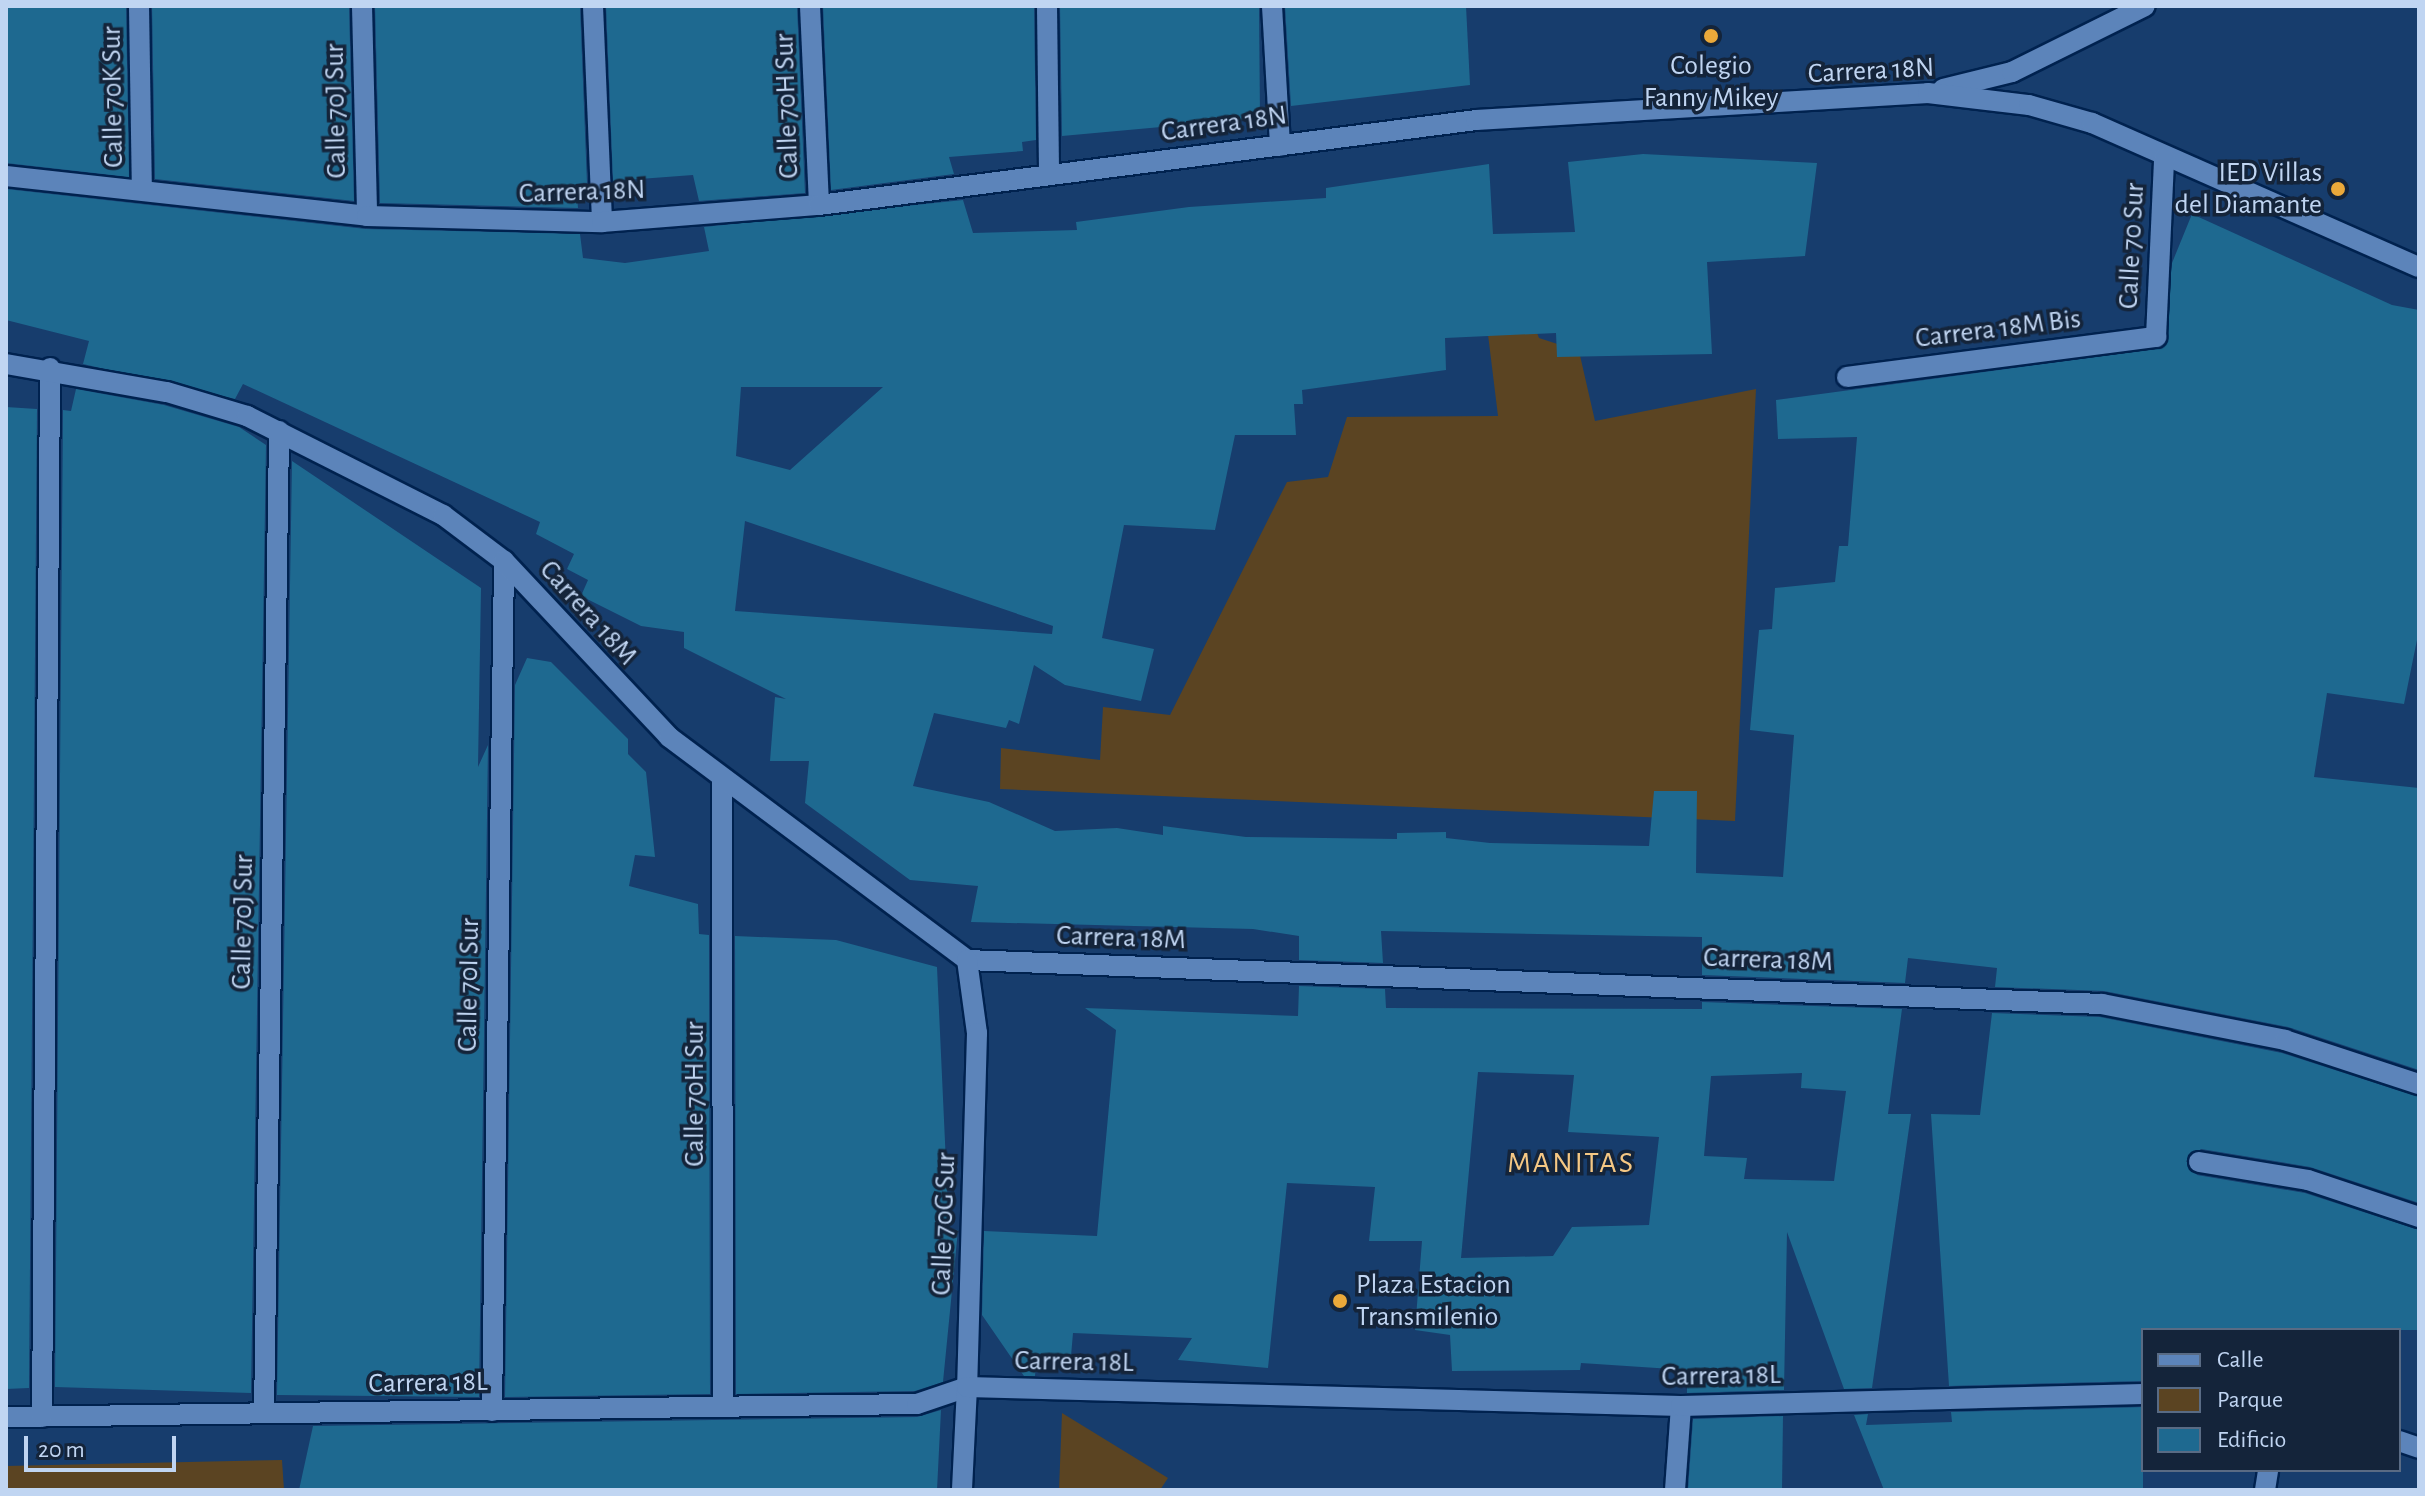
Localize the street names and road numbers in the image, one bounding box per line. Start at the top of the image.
street label: Calle 70K Sur [95,26,131,168]
street label: Calle 70H Sur [768,33,806,179]
street label: Calle 70J Sur [318,43,354,179]
street label: Carrera 18N [1807,51,1935,91]
street label: Carrera 18N [1159,99,1289,149]
street label: Carrera 18N [518,173,646,211]
street label: Calle 70 Sur [2112,182,2152,310]
street label: Carrera 18M Bis [1913,302,2083,356]
street label: Carrera 18M [532,554,644,672]
street label: Calle 70J Sur [225,854,261,990]
street label: Calle 70I Sur [451,918,487,1052]
street label: Carrera 18M [1056,919,1186,957]
street label: Carrera 18M [1703,941,1833,979]
street label: Calle 70H Sur [678,1021,712,1167]
street label: Calle 70G Sur [925,1152,963,1296]
street label: Carrera 18L [1014,1344,1134,1380]
street label: Carrera 18L [1661,1358,1781,1394]
street label: Carrera 18L [368,1365,488,1401]

